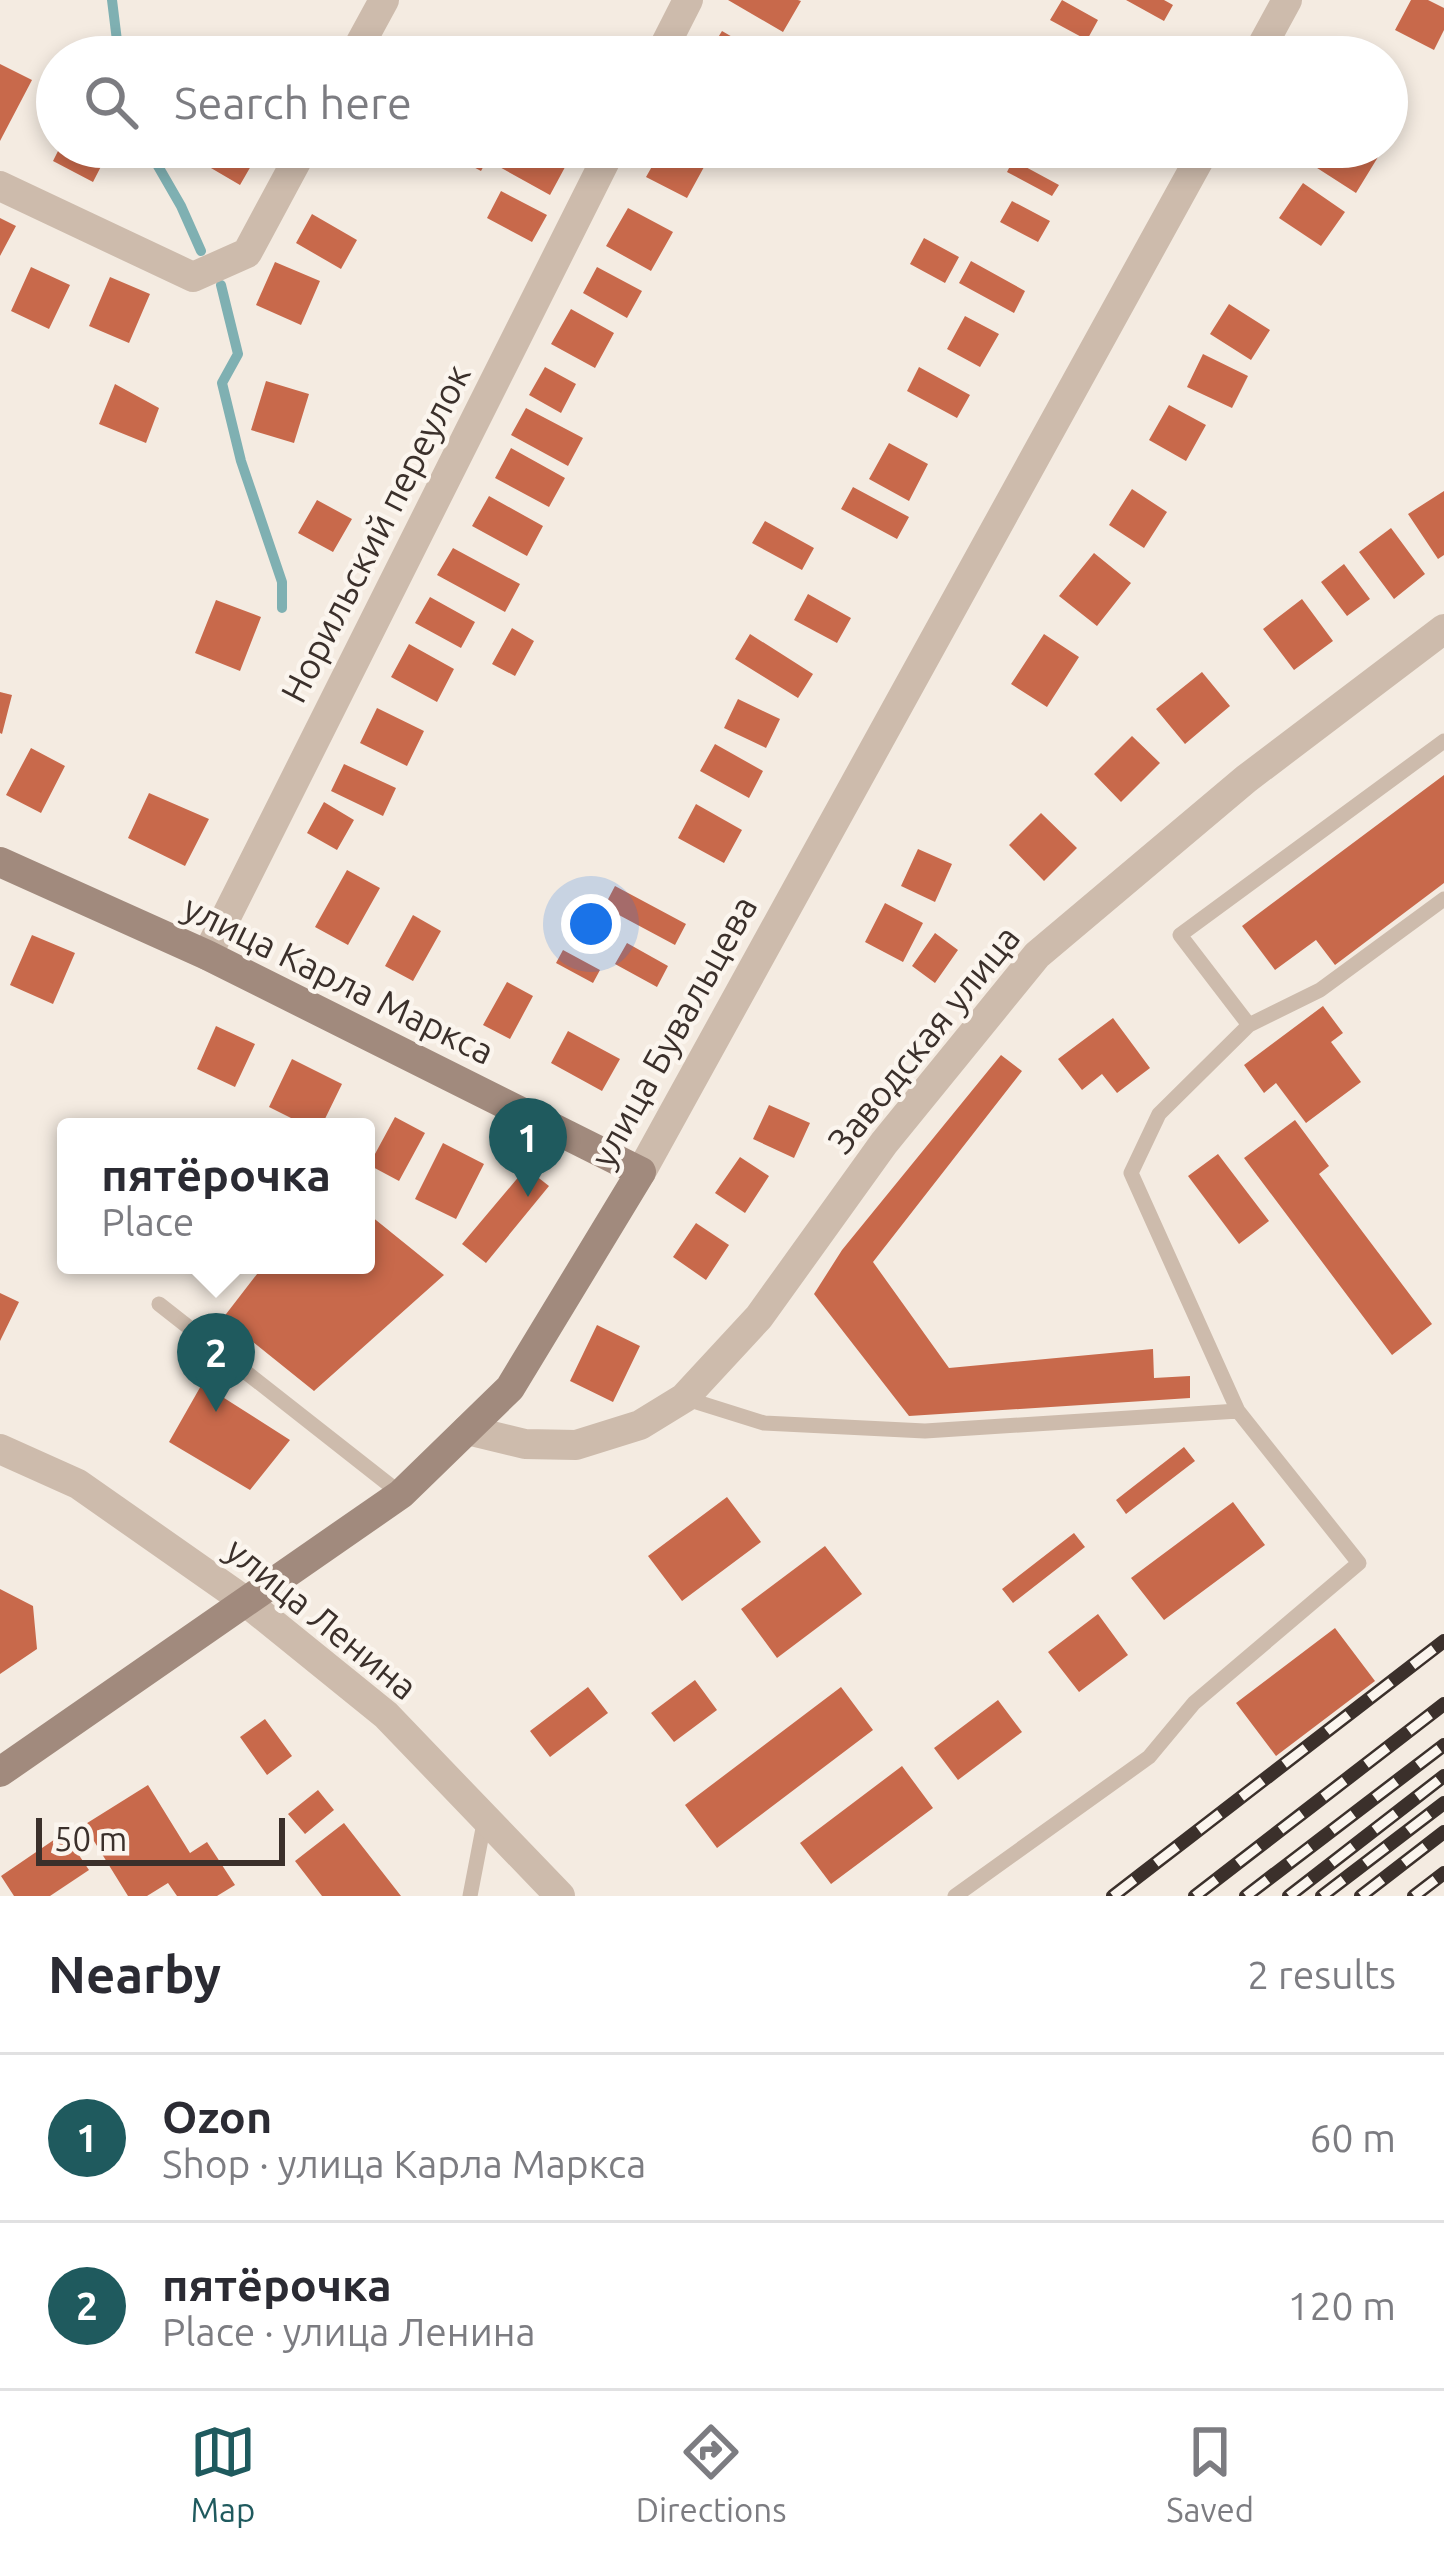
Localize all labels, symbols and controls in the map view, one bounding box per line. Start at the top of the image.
search box [36,36,1408,168]
icon: search [78,69,144,135]
text: Search here [174,77,412,128]
street label: Норильский переулок [272,357,478,709]
street label: улица Карла Маркса [177,886,501,1072]
street label: улица Бувальцева [582,888,764,1174]
your location [561,894,621,954]
street label: Заводская улица [819,917,1027,1161]
pin: 1 [489,1098,567,1197]
popup [57,1118,375,1274]
text: пятёрочка [101,1149,331,1200]
text: Place [101,1200,194,1243]
pin: 2 [177,1313,255,1412]
street label: улица Ленина [218,1529,426,1707]
scale bar [36,1812,285,1865]
text: 50 m [54,1820,127,1857]
text: Nearby [48,1945,221,2003]
text: 2 results [1247,1953,1396,1996]
text: Ozon [162,2091,272,2142]
text: 1 [76,2116,98,2159]
text: 60 m [1309,2116,1396,2159]
text: Shop · улица Карла Маркса [162,2142,646,2185]
text: пятёрочка [162,2259,392,2310]
text: 2 [76,2284,98,2327]
text: 120 m [1287,2284,1396,2327]
text: Place · улица Ленина [162,2310,536,2353]
tab: Map [190,2419,256,2528]
tab: Directions [636,2419,786,2528]
tab: Saved [1166,2419,1254,2528]

